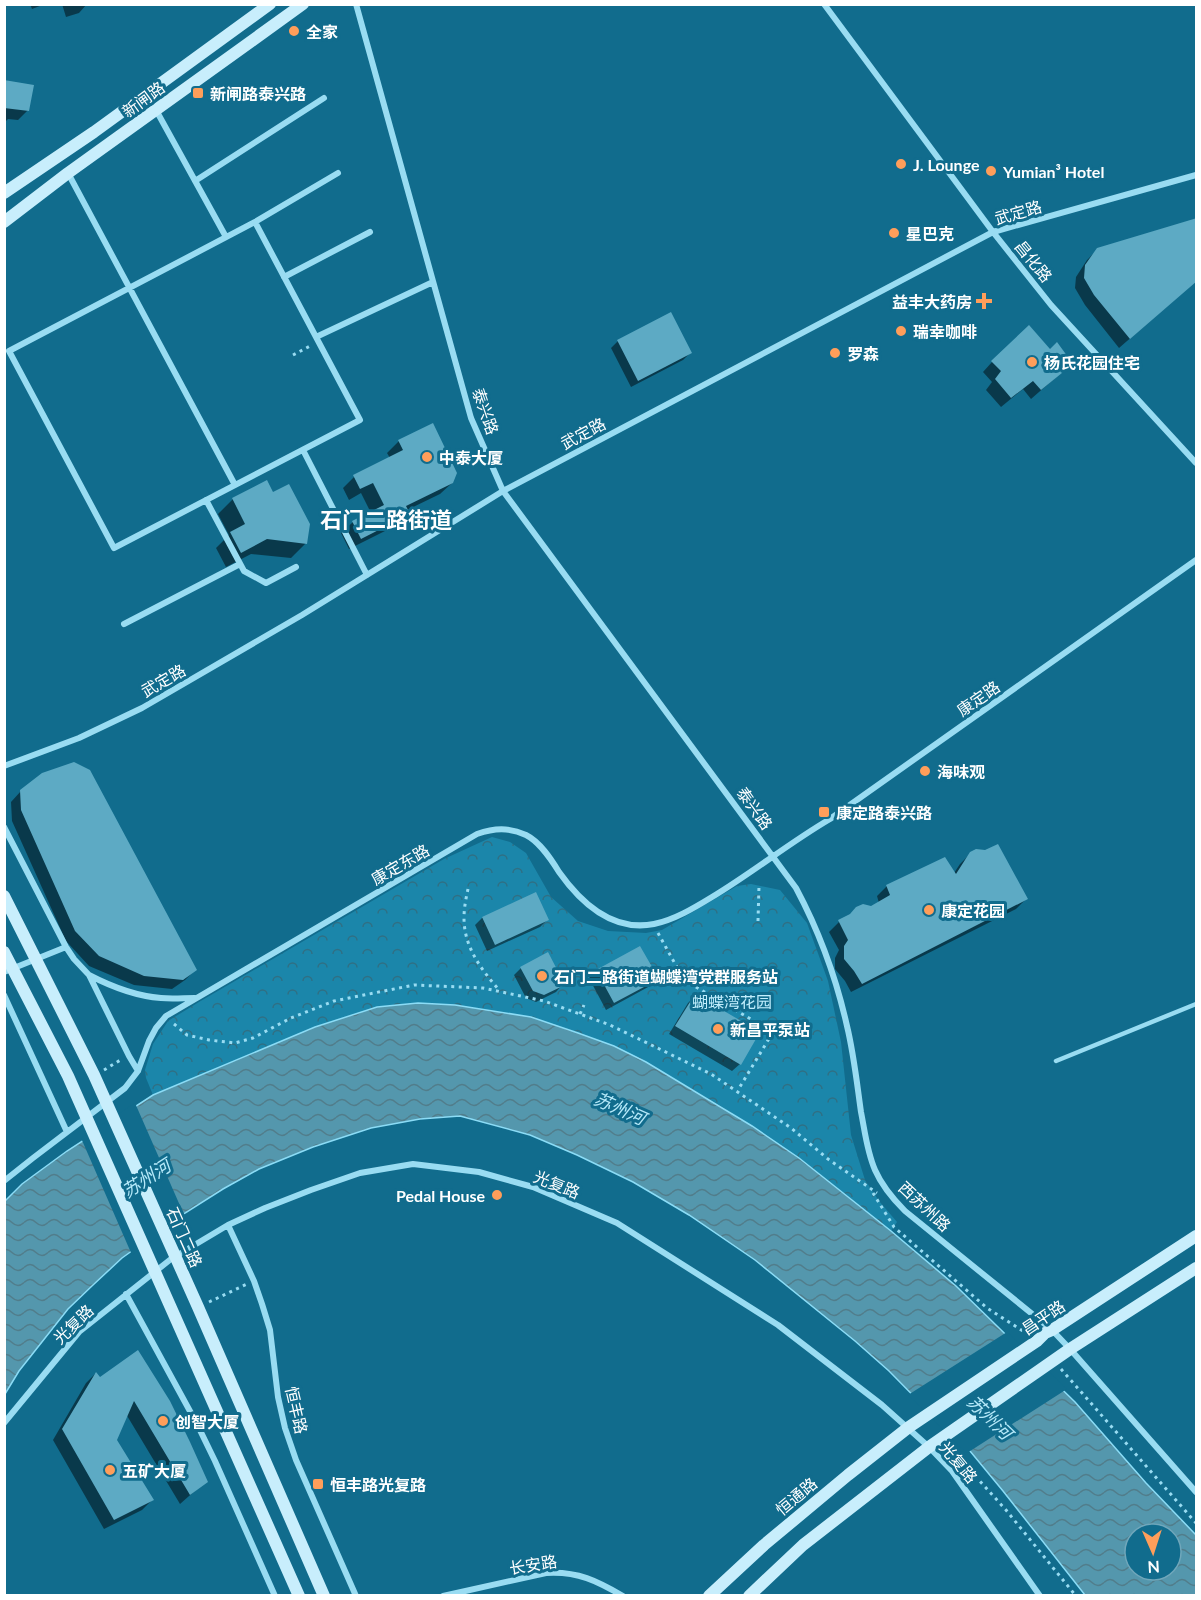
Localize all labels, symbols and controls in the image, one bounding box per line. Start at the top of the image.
place label: 全家 [306,22,338,41]
marker: 全家 [287,24,301,38]
street label: 新闸路 [118,77,168,121]
place label: 新闸路泰兴路 [210,84,306,103]
marker: 新闸路泰兴路 [191,86,205,100]
place label: J. Lounge [913,155,980,174]
marker: J. Lounge [894,157,908,171]
place label: Yumian³ Hotel [1002,162,1104,181]
marker: Yumian³ Hotel [984,164,998,178]
street label: 武定路 [992,196,1044,228]
place label: 星巴克 [906,224,954,243]
marker: 星巴克 [887,226,901,240]
street label: 昌化路 [1012,236,1056,286]
place label: 益丰大药房 [892,292,972,311]
marker: 益丰大药房 [977,294,991,308]
place label: 瑞幸咖啡 [913,322,977,341]
marker: 瑞幸咖啡 [894,324,908,338]
place label: 罗森 [847,344,879,363]
marker: 罗森 [828,346,842,360]
place label: 杨氏花园住宅 [1044,353,1140,372]
marker: 杨氏花园住宅 [1025,355,1039,369]
street label: 泰兴路 [469,385,503,437]
street label: 武定路 [557,413,609,453]
place label: 中泰大厦 [439,448,503,467]
marker: 中泰大厦 [420,450,434,464]
district label: 石门二路街道 [320,506,452,533]
street label: 武定路 [137,660,189,700]
street label: 康定路 [953,676,1003,720]
place label: 海味观 [937,762,985,781]
marker: 海味观 [918,764,932,778]
street label: 泰兴路 [733,783,777,833]
place label: 康定路泰兴路 [836,803,932,822]
marker: 康定路泰兴路 [817,805,831,819]
street label: 康定东路 [368,840,432,888]
place label: 康定花园 [941,901,1005,920]
marker: 康定花园 [922,903,936,917]
place label: 石门二路街道蝴蝶湾党群服务站 [554,967,778,986]
marker: 石门二路街道蝴蝶湾党群服务站 [535,969,549,983]
park label: 蝴蝶湾花园 [692,992,772,1011]
place label: 新昌平泵站 [730,1020,810,1039]
marker: 新昌平泵站 [711,1022,725,1036]
water label: 苏州河 [591,1087,652,1130]
water label: 苏州河 [117,1152,177,1202]
street label: 光复路 [531,1166,583,1202]
street label: 西苏州路 [895,1177,955,1235]
place label: Pedal House [396,1186,485,1205]
marker: Pedal House [490,1188,504,1202]
street label: 石门二路 [163,1204,207,1270]
street label: 昌平路 [1018,1296,1068,1338]
street label: 光复路 [49,1300,97,1348]
street label: 恒丰路 [282,1384,312,1436]
water label: 苏州河 [963,1390,1019,1446]
place label: 创智大厦 [175,1412,239,1431]
marker: 创智大厦 [156,1414,170,1428]
street label: 光复路 [936,1438,982,1486]
place label: 五矿大厦 [122,1461,186,1480]
marker: 五矿大厦 [103,1463,117,1477]
street label: 恒通路 [772,1473,820,1519]
place label: 恒丰路光复路 [330,1475,426,1494]
marker: 恒丰路光复路 [311,1477,325,1491]
north arrow [1123,1522,1183,1582]
street label: 长安路 [508,1551,558,1577]
text: N [1147,1558,1160,1577]

